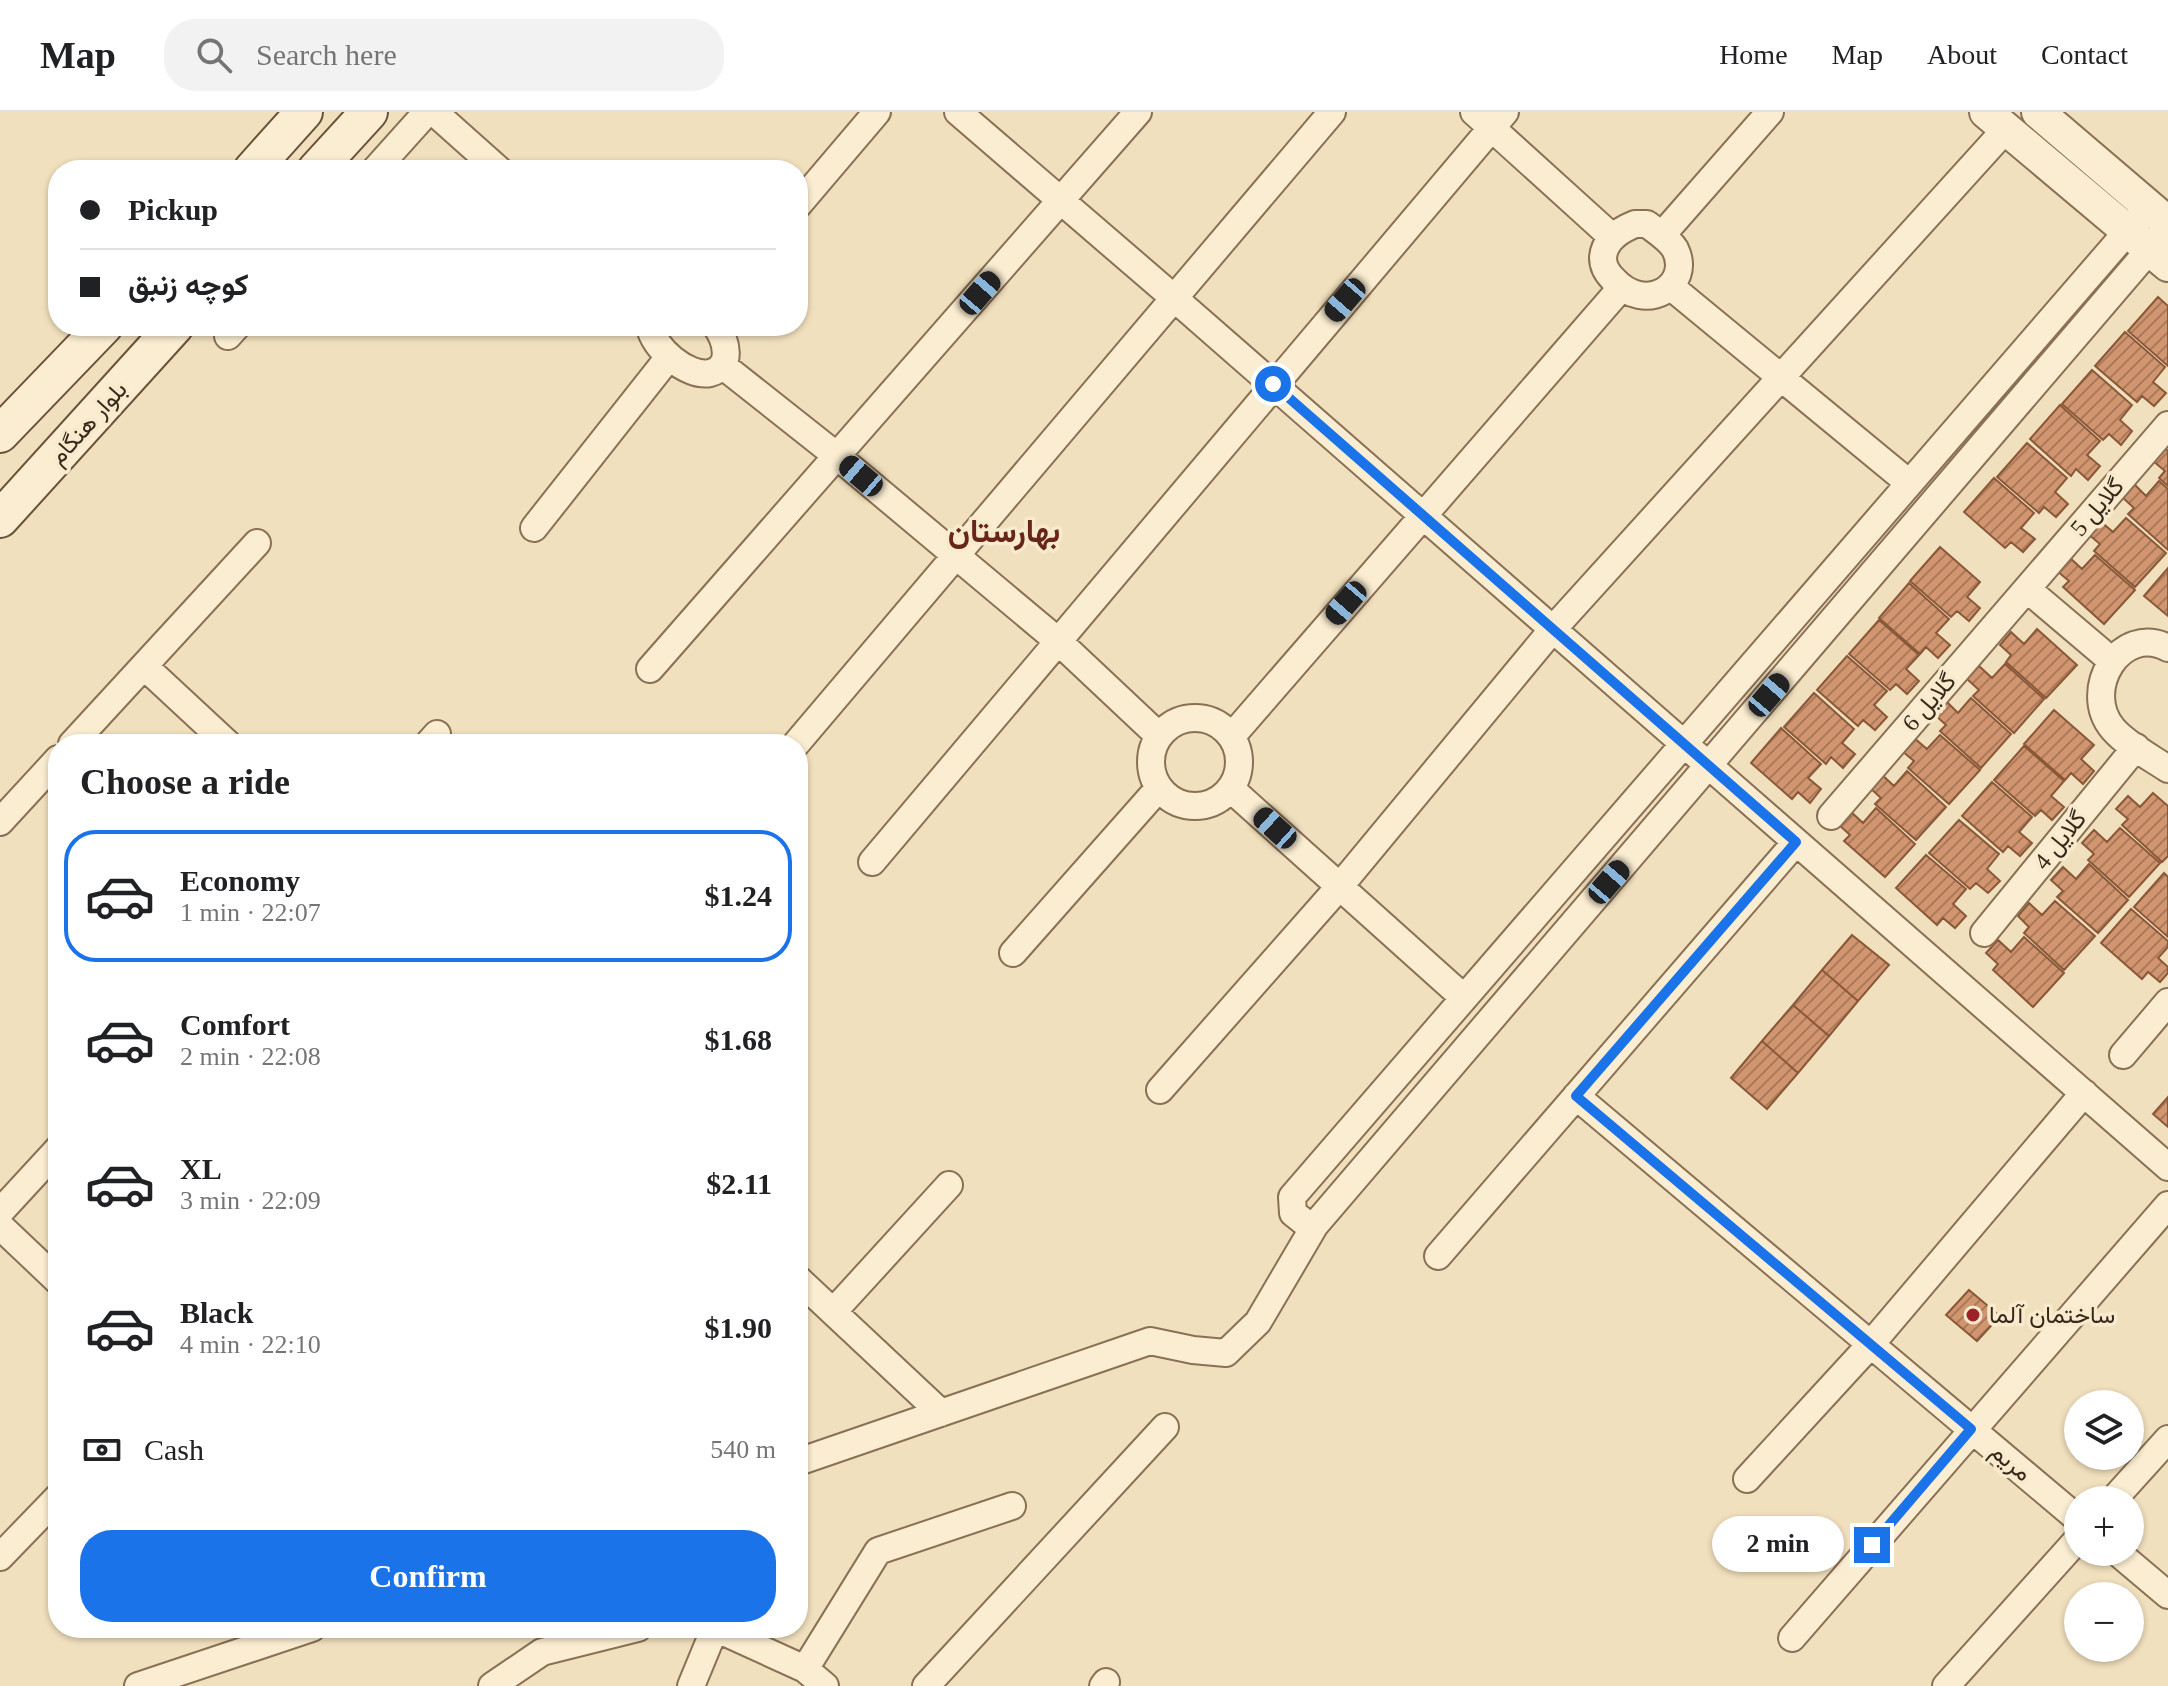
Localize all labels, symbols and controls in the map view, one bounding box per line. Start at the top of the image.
search box [164,19,724,91]
icon: search [192,33,236,77]
text: Map [40,34,116,76]
text: Search here [256,38,397,71]
text: Home [1719,39,1788,70]
text: Map [1832,39,1883,70]
text: About [1927,39,1997,70]
text: Contact [2041,39,2128,70]
text: Pickup [128,193,218,226]
car [955,267,1005,319]
text: کوچه زنبق [128,268,249,301]
car [1320,274,1370,326]
route start [1255,366,1291,402]
street label: بلوار هنگام [44,376,134,472]
car [835,451,887,501]
street label: گلایل 5 [2065,473,2130,542]
district label: بهارستان [948,513,1060,551]
car [1321,577,1371,629]
street label: گلایل 6 [1897,668,1962,737]
car [1744,669,1794,721]
text: Choose a ride [80,762,290,802]
car [1249,803,1301,853]
street label: گلایل 4 [2029,806,2092,875]
car [1584,856,1634,908]
icon: car [84,860,156,932]
text: Economy [180,864,300,897]
text: $1.24 [705,879,772,912]
text: 1 min · 22:07 [180,898,321,927]
icon: car [84,1004,156,1076]
text: Comfort [180,1008,290,1041]
text: $1.68 [705,1023,772,1056]
text: 2 min · 22:08 [180,1042,321,1071]
icon: car [84,1148,156,1220]
text: XL [180,1152,222,1185]
text: $2.11 [706,1167,772,1200]
text: 3 min · 22:09 [180,1186,321,1215]
icon: car [84,1292,156,1364]
text: Black [180,1296,253,1329]
place label: ساختمان آلما [1989,1302,2115,1328]
marker: ساختمان آلما [1964,1306,1982,1324]
text: $1.90 [705,1311,772,1344]
text: 4 min · 22:10 [180,1330,321,1359]
map controls [2064,1390,2144,1662]
button: layers [2064,1390,2144,1470]
icon: cash [80,1428,124,1472]
text: Cash [144,1433,204,1466]
text: 540 m [710,1435,776,1464]
street label: مریم [1984,1438,2037,1489]
button: + [2064,1486,2144,1566]
callout: 2 min [1712,1517,1844,1573]
route end [1854,1527,1890,1563]
text: 2 min [1747,1529,1809,1558]
button: Confirm [80,1530,776,1622]
button: − [2064,1582,2144,1662]

